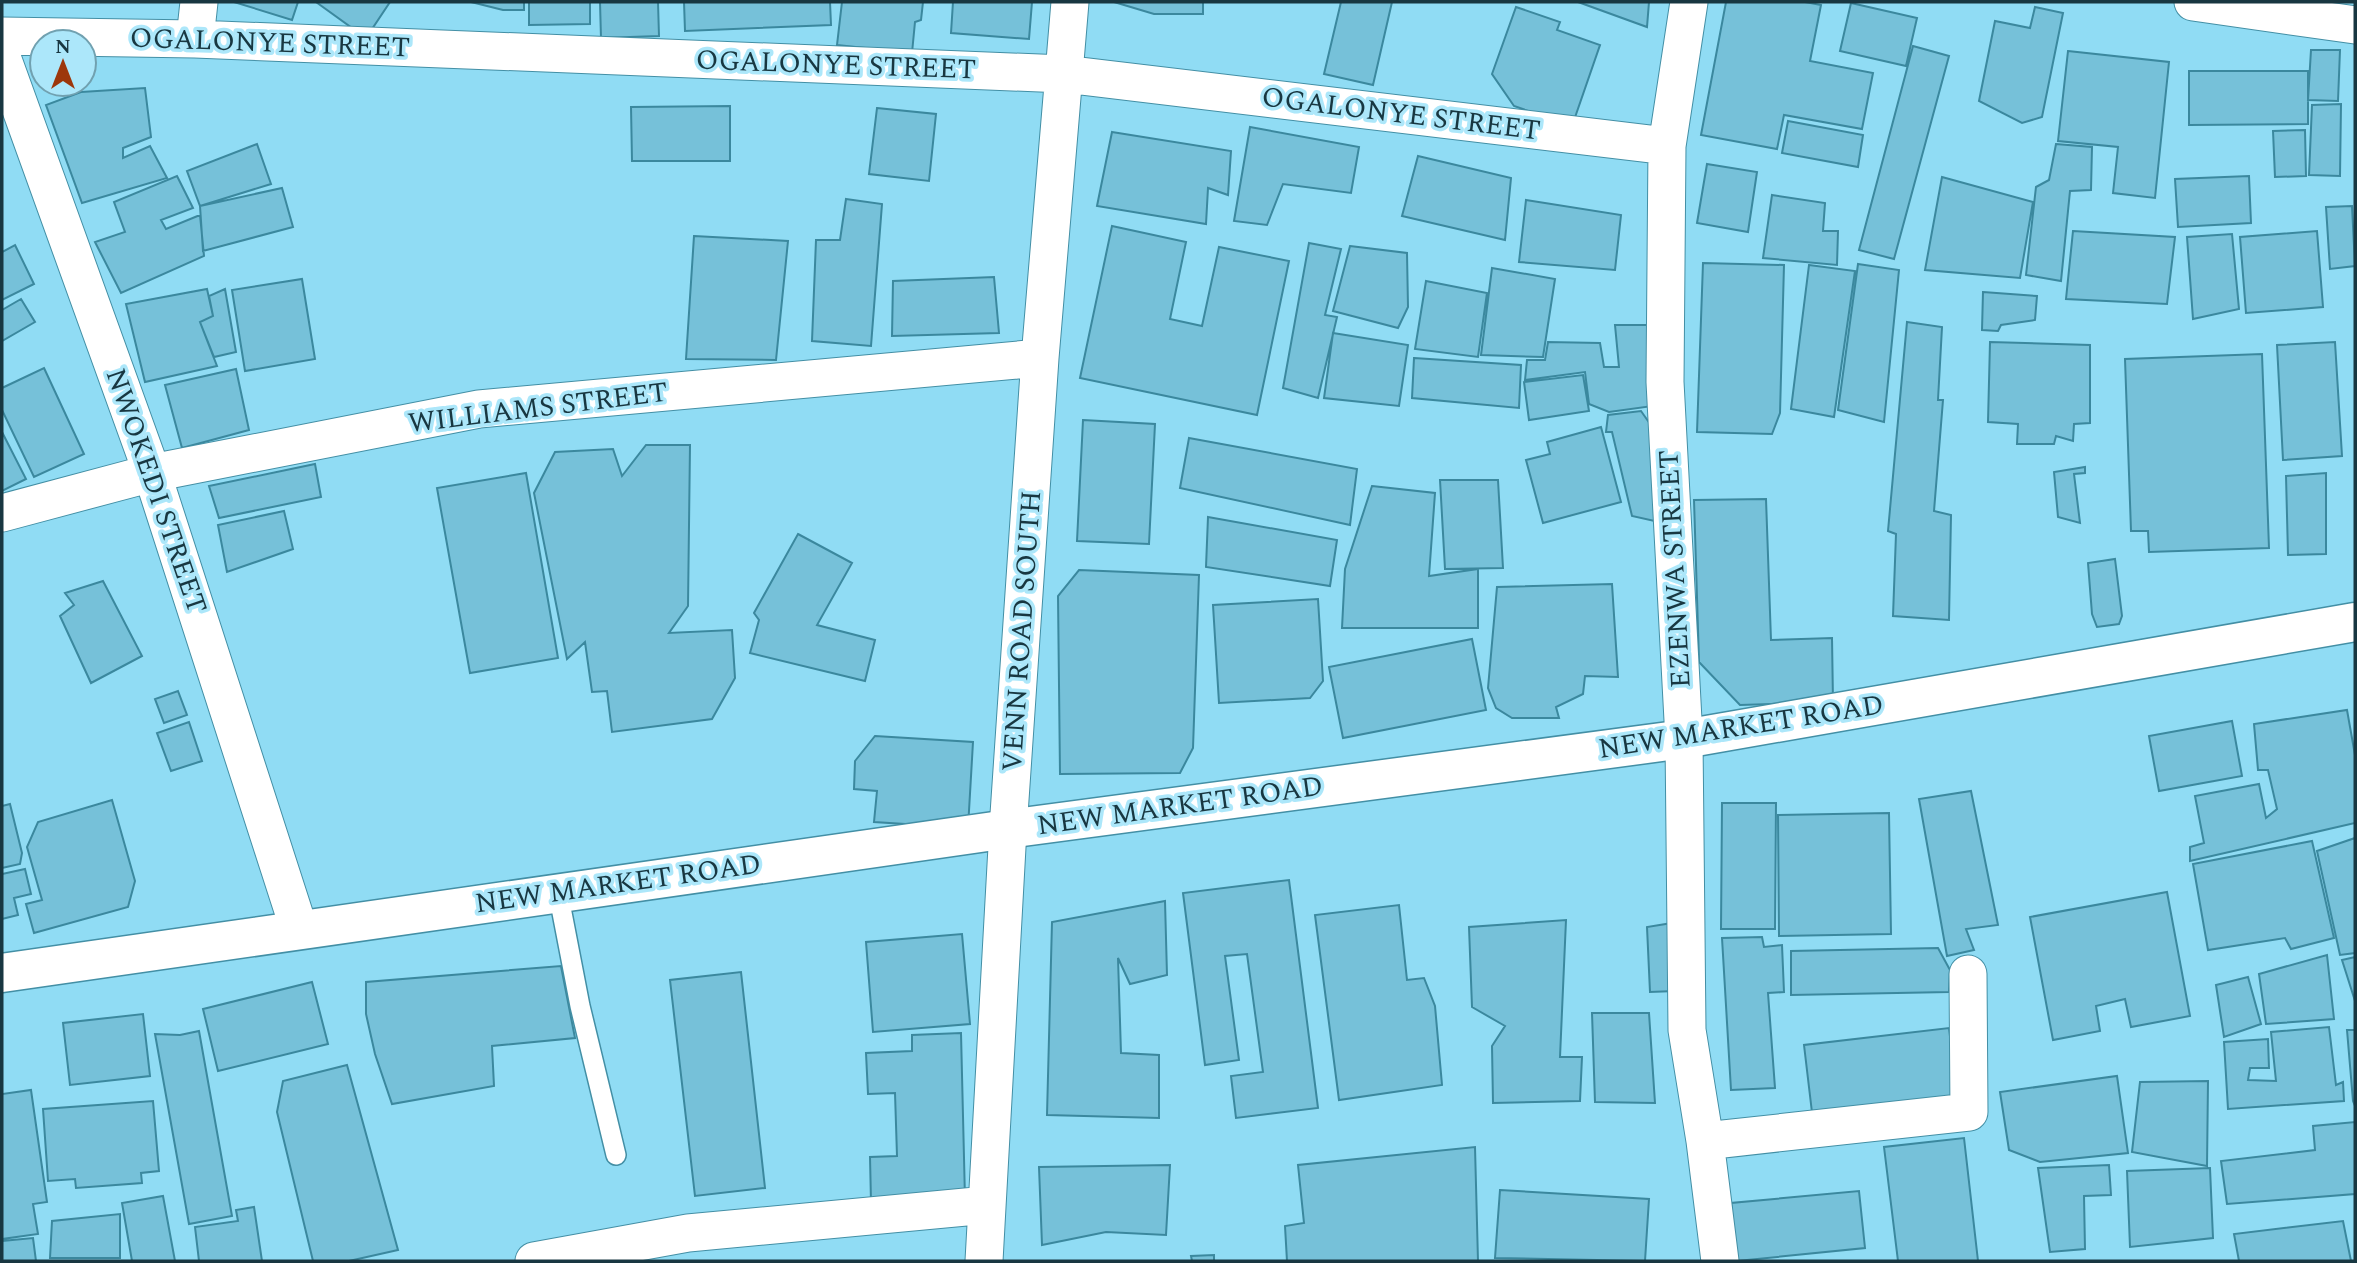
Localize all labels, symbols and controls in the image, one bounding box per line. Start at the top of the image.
street label: OGALONYE STREET [129,17,411,69]
north arrow [28,28,98,98]
text: N [55,33,71,62]
street label: OGALONYE STREET [695,39,977,91]
street label: OGALONYE STREET [1259,76,1543,152]
street label: NWOKEDI STREET [94,362,218,620]
street label: WILLIAMS STREET [406,371,670,445]
street label: EZENWA STREET [1647,449,1703,689]
street label: VENN ROAD SOUTH [991,489,1053,773]
street label: NEW MARKET ROAD [1595,683,1887,771]
street label: NEW MARKET ROAD [1034,765,1326,847]
street label: NEW MARKET ROAD [472,843,764,925]

